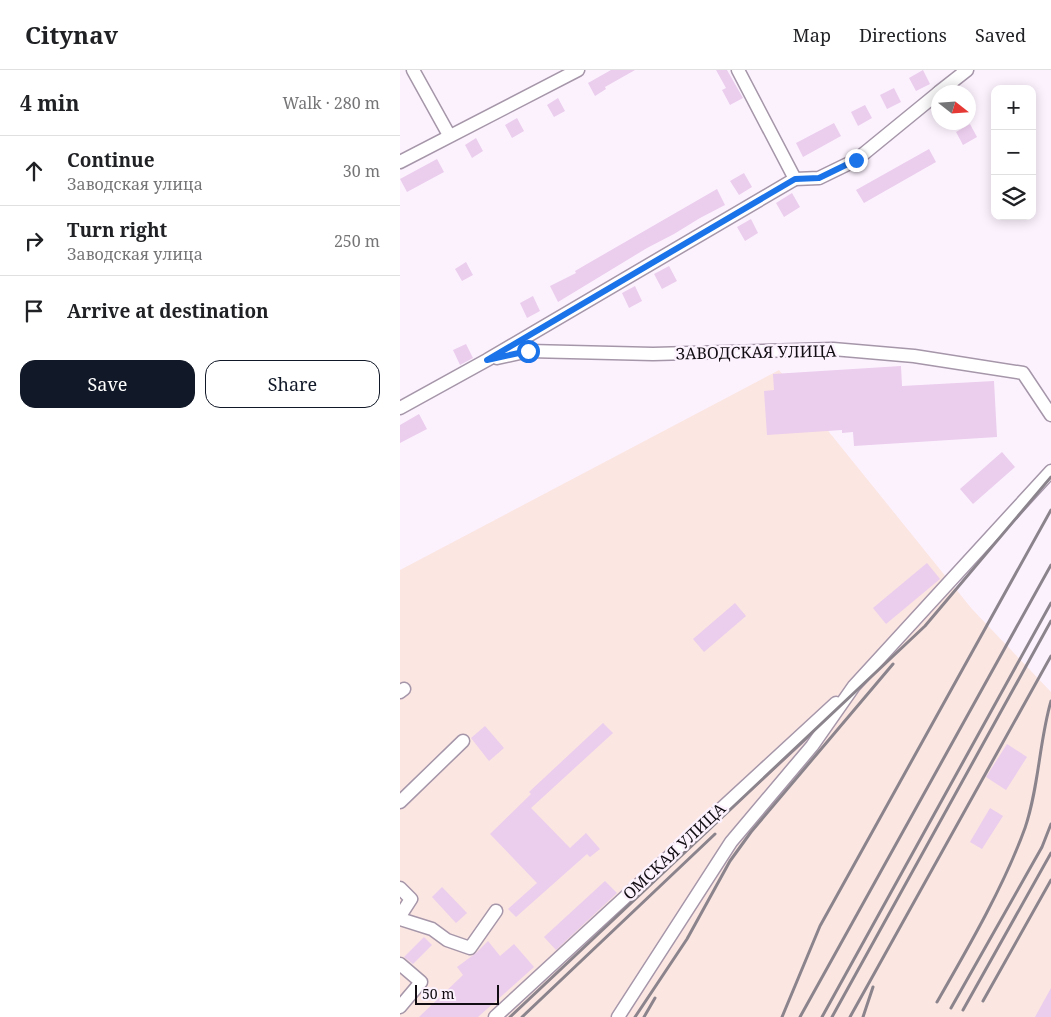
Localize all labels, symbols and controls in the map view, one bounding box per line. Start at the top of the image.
text: Citynav [25,18,118,51]
text: Map [793,23,831,47]
text: Directions [859,23,947,47]
text: Saved [975,23,1026,47]
north arrow [931,85,976,130]
map controls [991,85,1036,220]
button: + [991,85,1036,130]
text: 4 min [20,89,79,117]
text: Walk · 280 m [283,92,380,114]
button: − [991,130,1036,175]
text: Continue [67,147,155,173]
route end [845,149,868,172]
icon: ahead [20,157,48,185]
text: 30 m [343,160,380,182]
text: Заводская улица [67,173,203,195]
button: layers [991,175,1036,220]
text: Turn right [67,217,167,243]
icon: right [20,227,48,255]
text: 250 m [334,230,380,252]
text: Заводская улица [67,243,203,265]
icon: arrive [20,297,48,325]
text: Arrive at destination [67,298,269,324]
route start [517,340,540,363]
street label: ЗАВОДСКАЯ УЛИЦА [675,340,837,364]
button: Save [20,360,195,408]
button: Share [205,360,380,408]
street label: ОМСКАЯ УЛИЦА [618,797,731,904]
scale bar [415,982,499,1005]
text: 50 m [422,984,455,1003]

